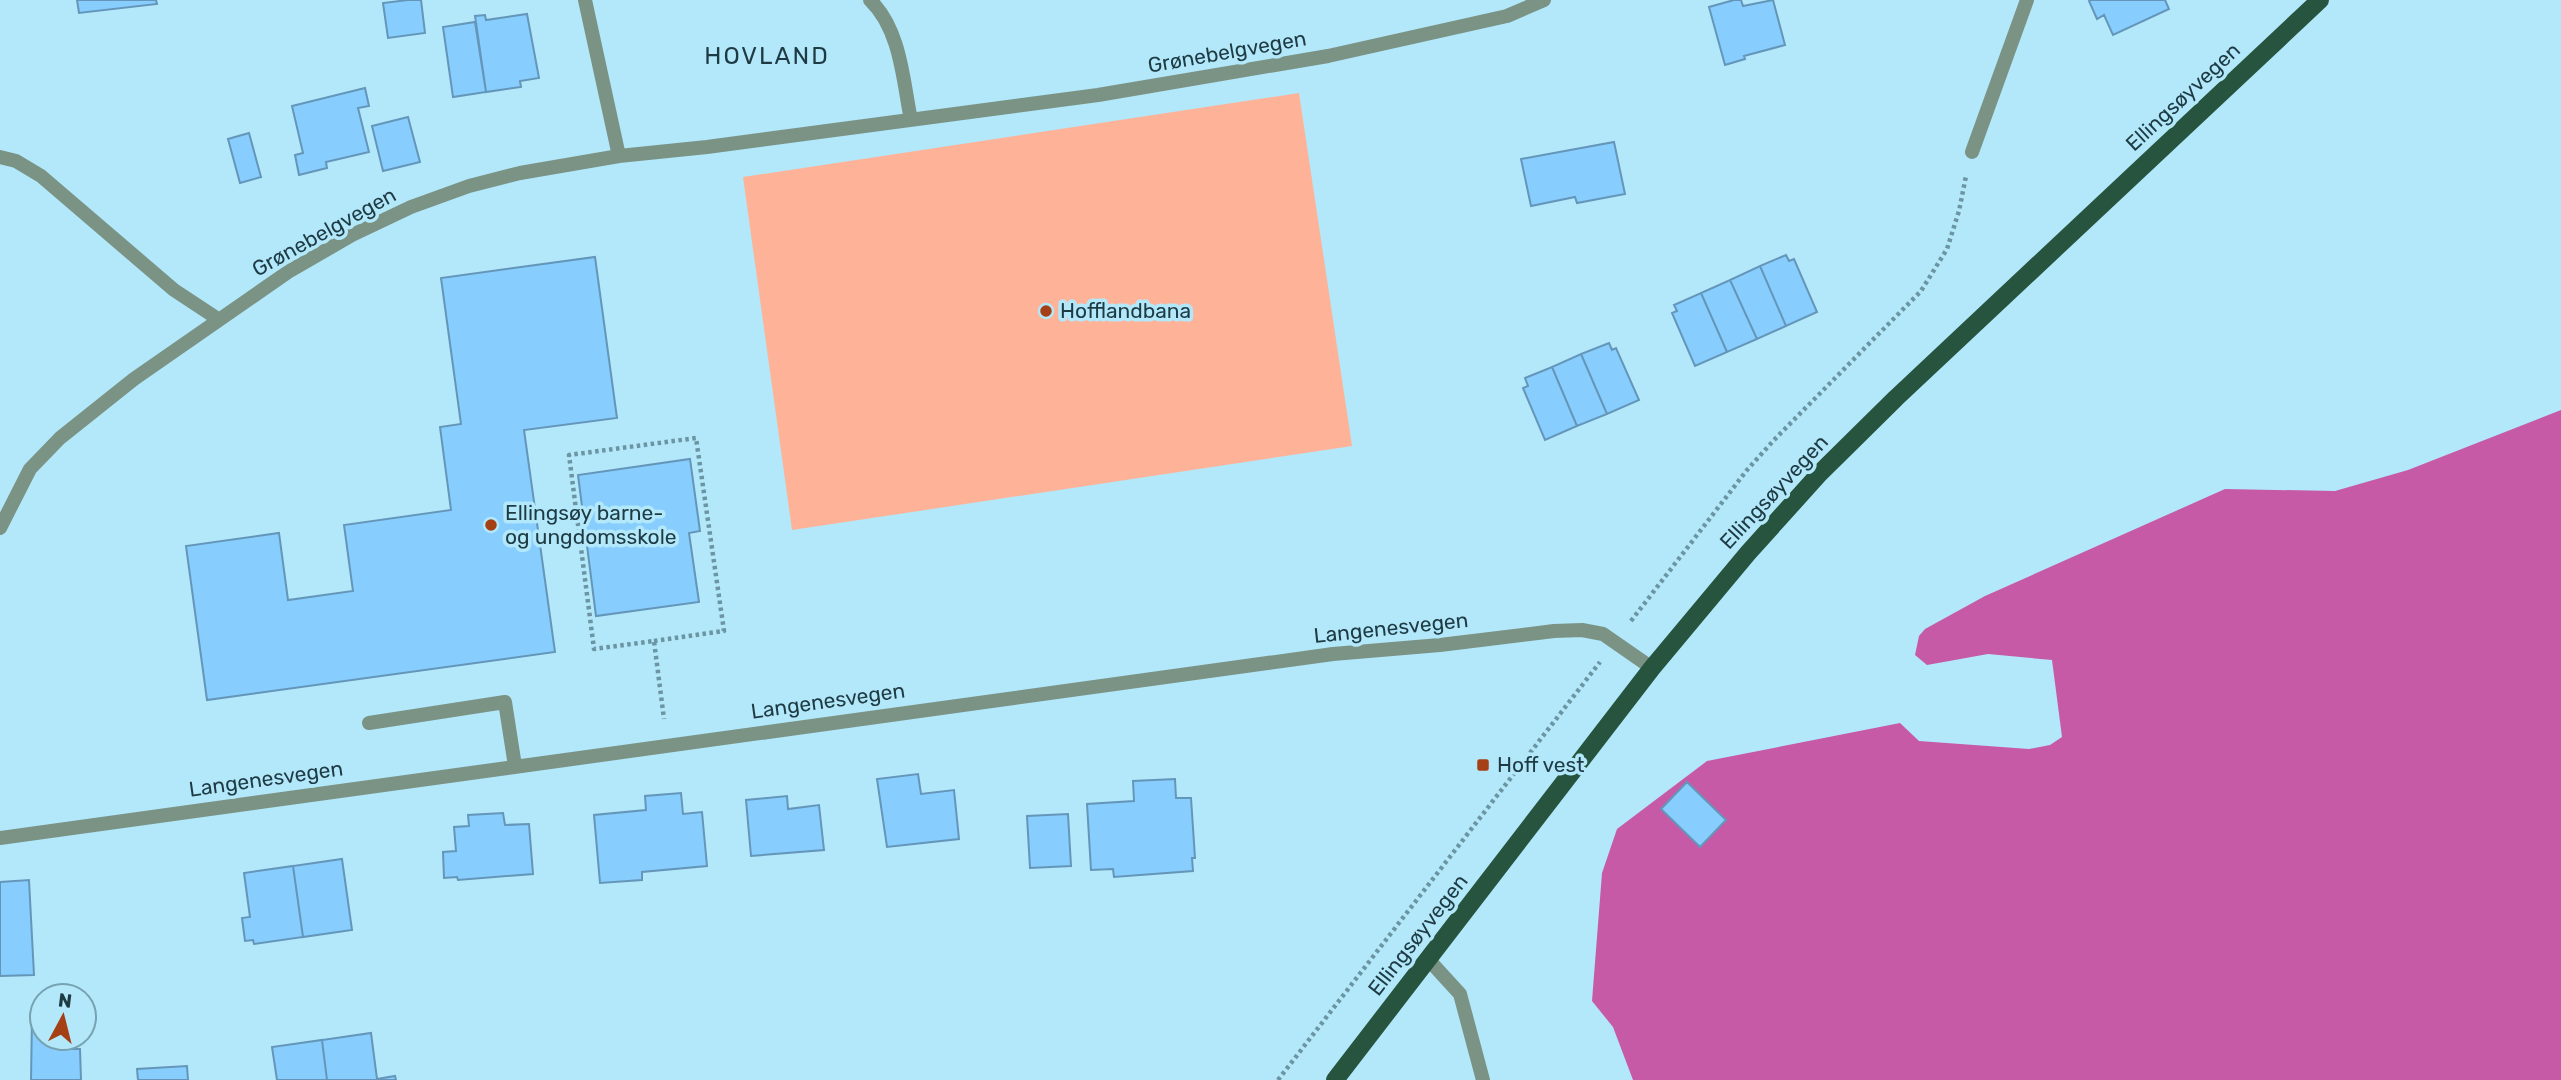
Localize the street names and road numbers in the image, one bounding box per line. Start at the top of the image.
street label: Grønebelgvegen [1146,25,1308,78]
street label: Ellingsøyvegen [2120,37,2245,156]
street label: Grønebelgvegen [247,182,400,281]
street label: Ellingsøyvegen [1714,429,1833,554]
street label: Langenesvegen [1312,607,1469,648]
street label: Langenesvegen [749,677,907,724]
street label: Langenesvegen [187,755,345,802]
street label: Ellingsøyvegen [1362,869,1473,1000]

